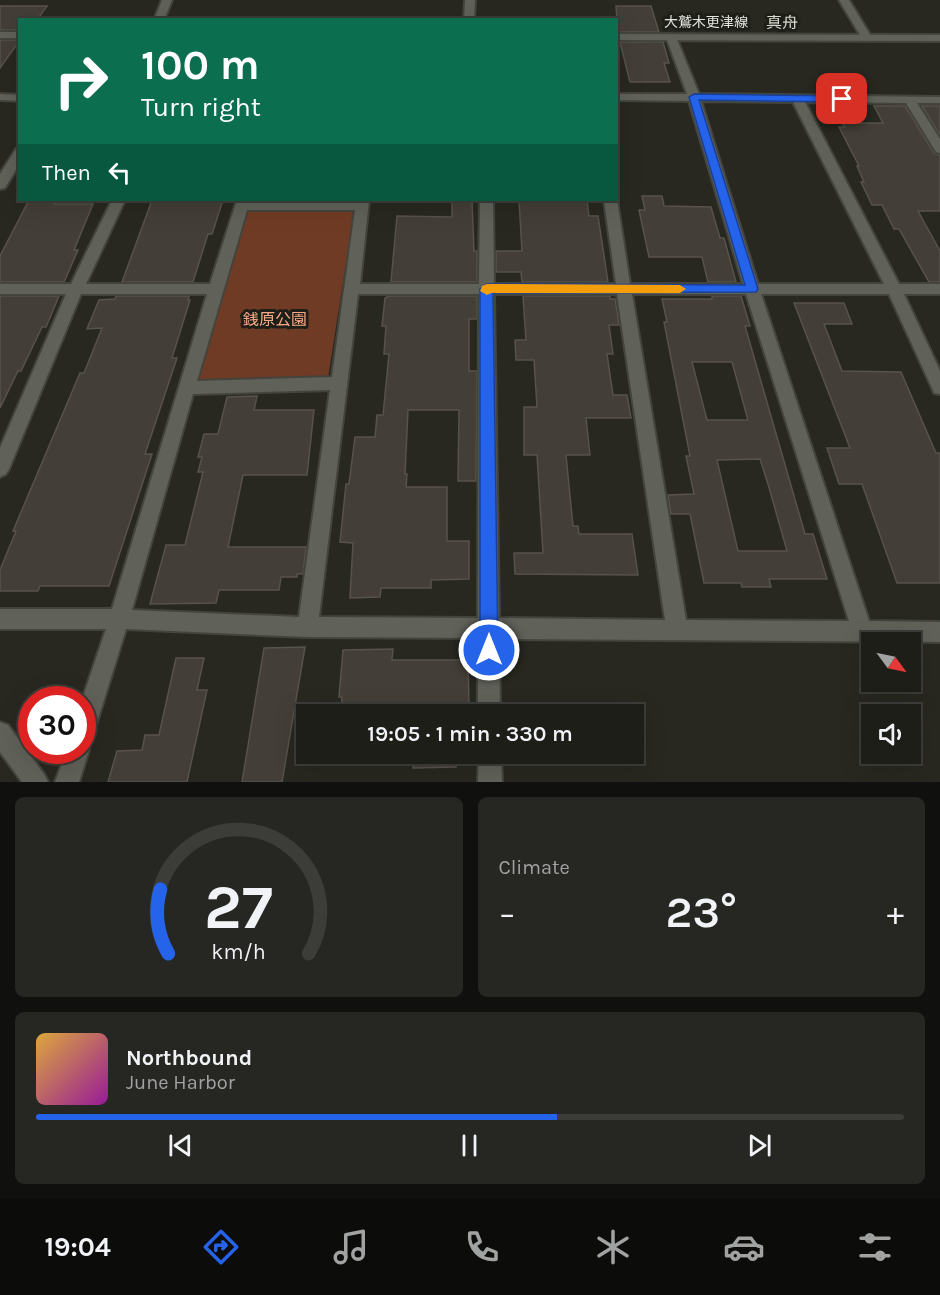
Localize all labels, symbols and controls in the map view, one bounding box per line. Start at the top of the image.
district label: 真舟 [766,13,798,32]
street label: 大鷲木更津線 [664,14,748,31]
text: 100 m [141,40,260,90]
icon: right [42,42,120,120]
pin [816,73,867,124]
icon: arrive [825,82,858,115]
text: Turn right [141,91,261,123]
icon: left [103,156,136,189]
text: Then [42,160,91,186]
park label: 銭原公園 [243,310,307,329]
position arrow [457,618,521,682]
north arrow [861,632,921,692]
map controls [861,632,921,764]
speed limit sign: 30 [18,686,96,764]
button: sound [861,704,921,764]
text: 19:05 · 1 min · 330 m [367,721,573,747]
text: Climate [499,856,570,879]
text: 27 [204,871,273,944]
text: 23° [666,886,737,938]
text: − [499,894,516,932]
text: + [887,894,904,932]
text: km/h [212,939,266,964]
text: Northbound [126,1045,252,1071]
text: June Harbor [126,1071,235,1094]
icon: previous [164,1129,197,1162]
icon: pause [453,1129,486,1162]
icon: next [743,1129,776,1162]
icon: directions [200,1226,242,1268]
icon: music [330,1226,372,1268]
icon: phone [461,1226,503,1268]
icon: climate [592,1226,634,1268]
icon: car [723,1226,765,1268]
icon: filters [854,1226,896,1268]
text: 19:04 [44,1231,111,1263]

